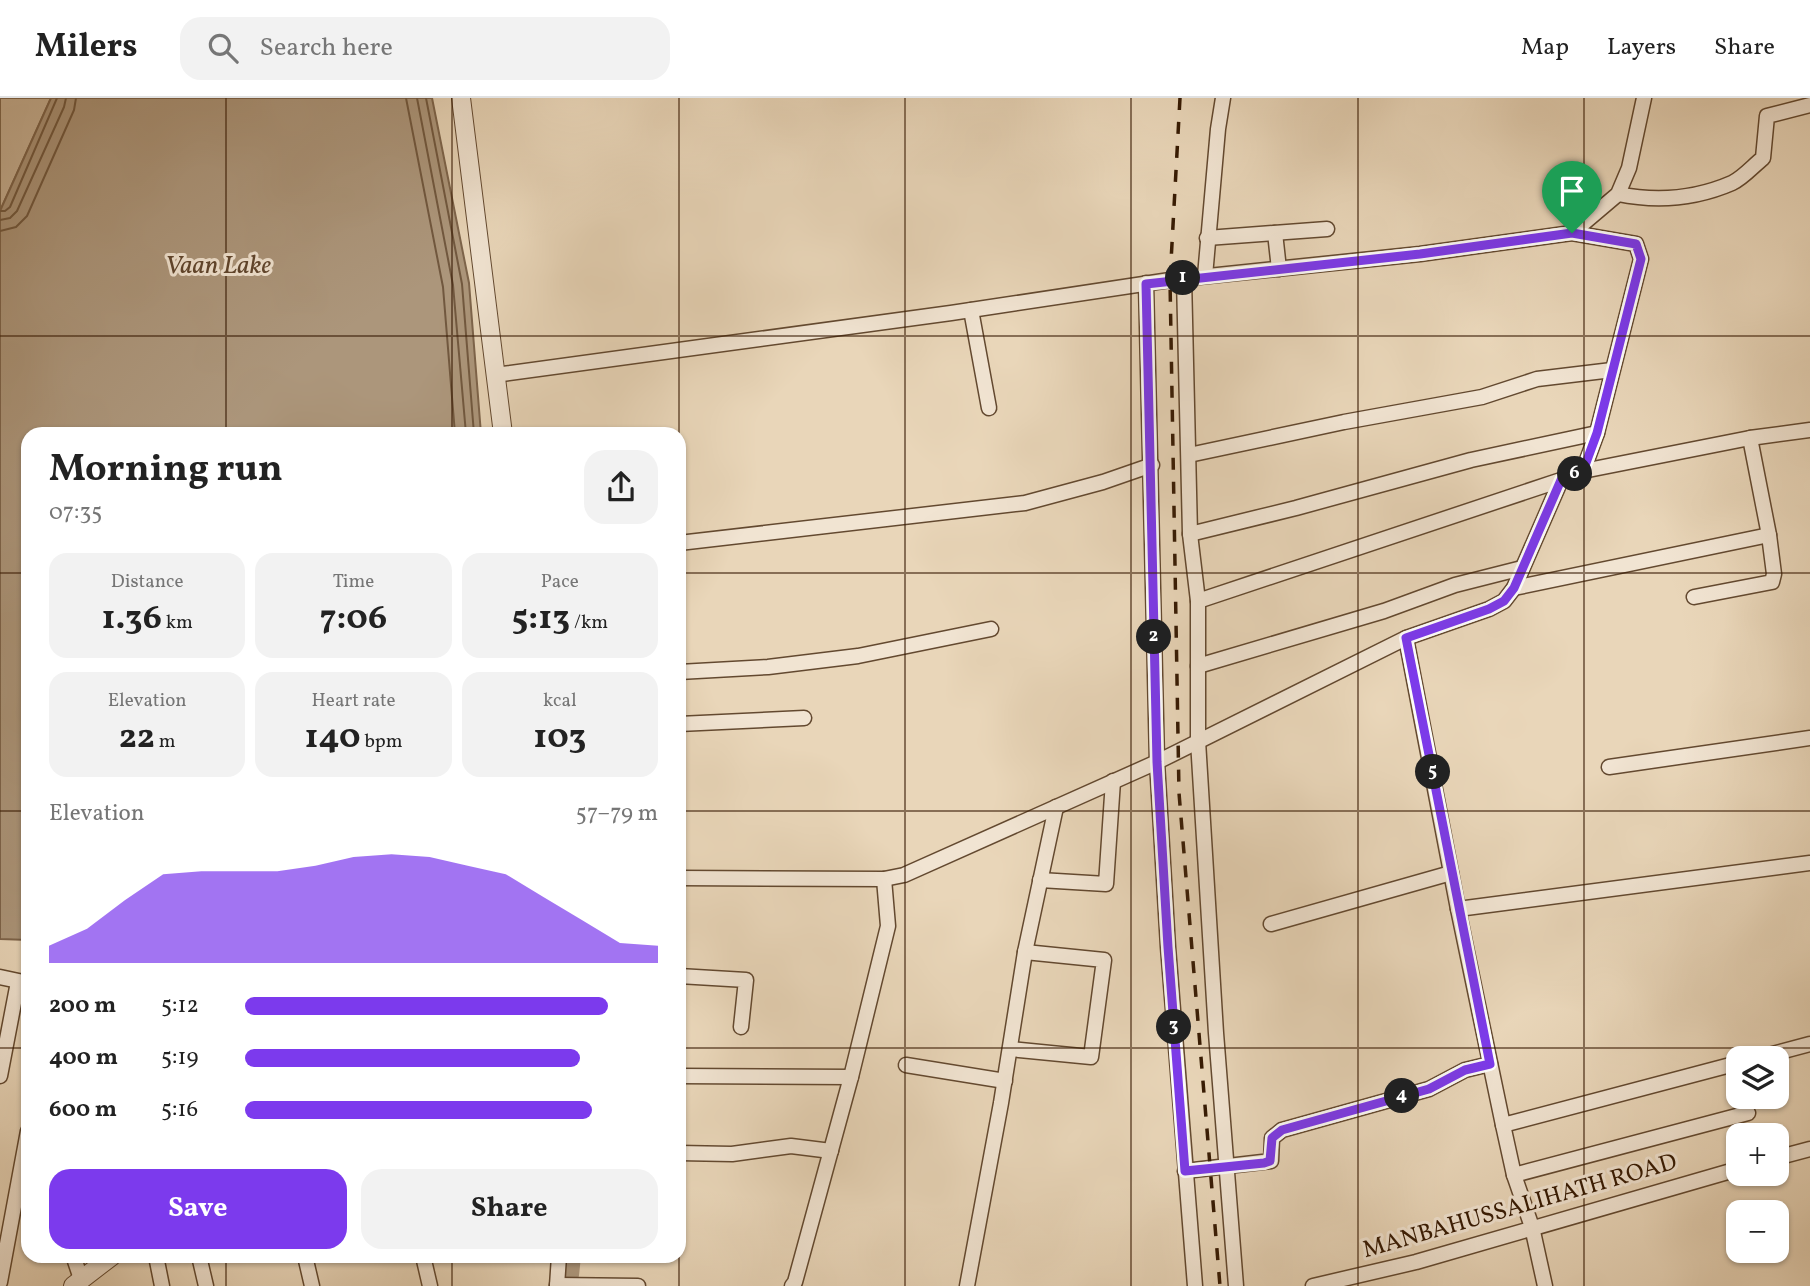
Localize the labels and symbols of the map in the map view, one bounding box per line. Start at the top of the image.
pin [1542,161,1602,233]
water label: Vaan Lake [165,248,271,284]
pin: 1 [1166,260,1200,296]
pin: 6 [1558,456,1592,492]
pin: 2 [1136,620,1172,654]
pin: 5 [1416,754,1450,790]
pin: 3 [1156,1010,1192,1044]
pin: 4 [1384,1079,1420,1114]
street label: MANBAHUSSALIHATH ROAD [1359,1146,1681,1268]

